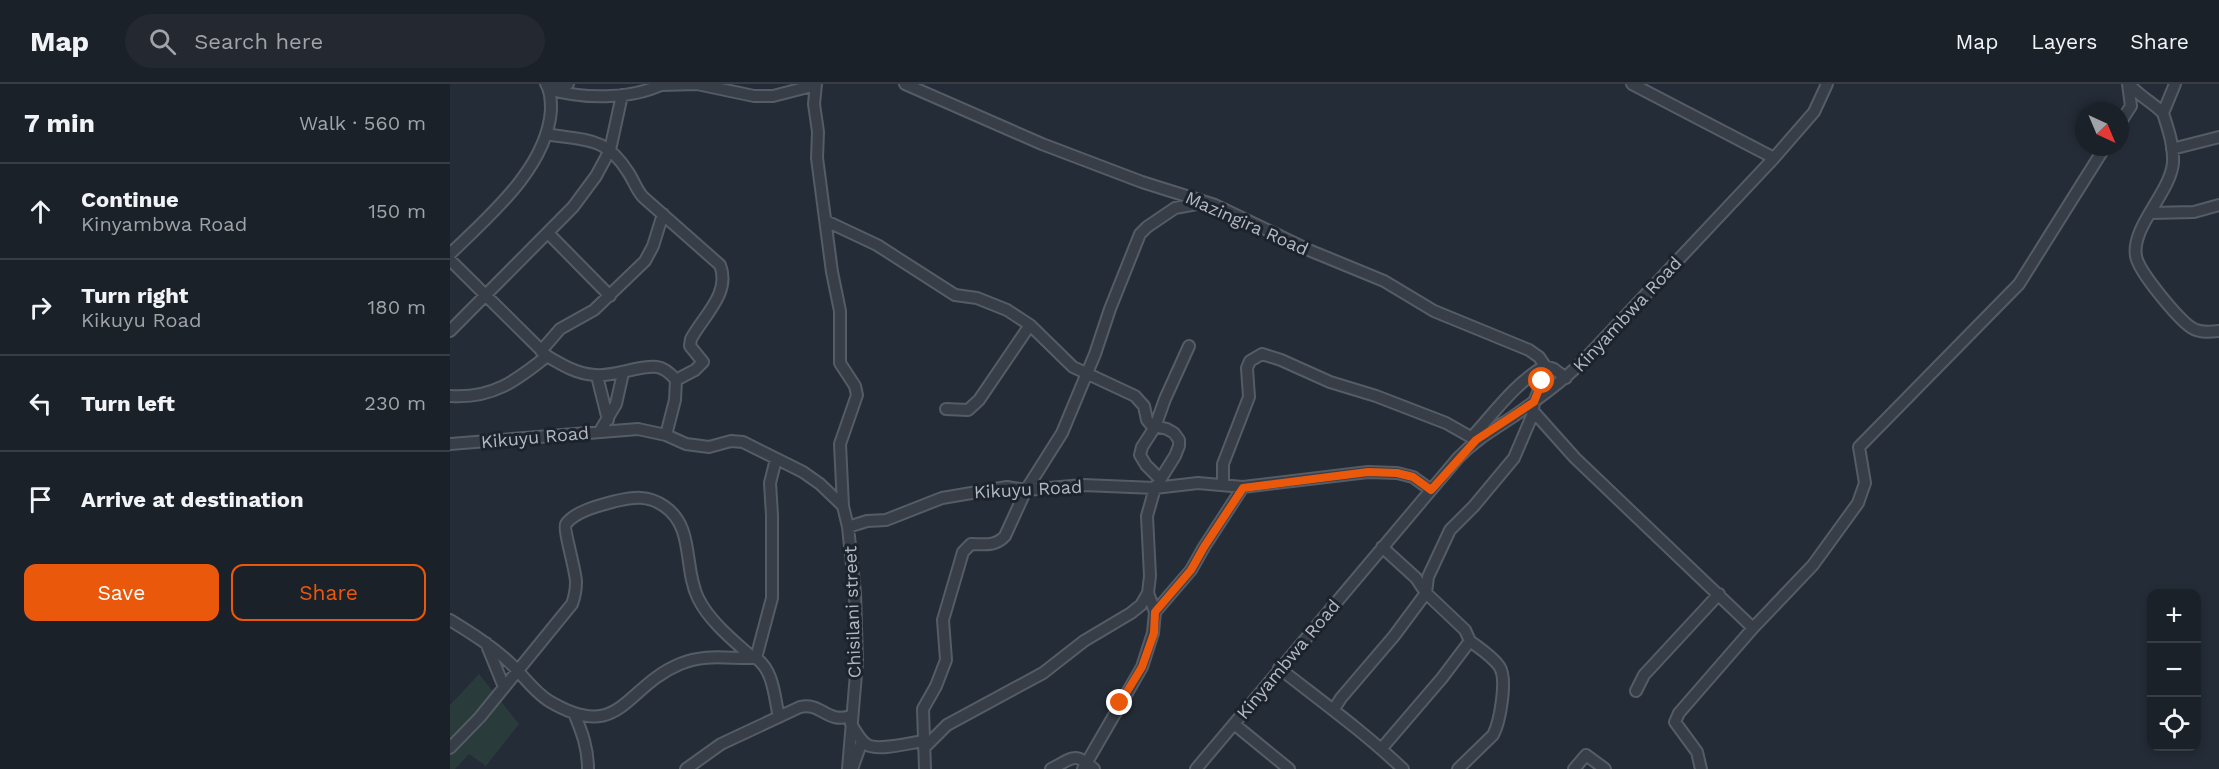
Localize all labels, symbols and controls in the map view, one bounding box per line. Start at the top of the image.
search box [125,14,545,68]
text: Map [30,25,89,58]
icon: search [146,25,179,58]
text: Search here [194,29,323,54]
text: Map [1955,29,1998,54]
text: Layers [2031,29,2097,54]
text: Share [2130,29,2189,54]
north arrow [2075,102,2129,156]
text: 7 min [24,108,95,138]
text: Walk · 560 m [299,111,426,135]
street label: Mazingira Road [1182,186,1312,260]
text: Continue [81,187,179,212]
icon: ahead [24,195,57,228]
text: 150 m [368,199,426,223]
text: Kinyambwa Road [81,212,247,236]
street label: Kinyambwa Road [1568,252,1686,376]
text: Turn right [81,283,188,308]
icon: right [24,291,57,324]
text: 180 m [368,295,426,319]
text: Kikuyu Road [81,308,201,332]
route start [1528,367,1554,393]
icon: left [24,387,57,420]
text: Turn left [81,391,175,416]
text: 230 m [364,391,426,415]
street label: Kikuyu Road [480,422,590,452]
street label: Kikuyu Road [973,476,1083,502]
icon: arrive [24,483,57,516]
text: Arrive at destination [81,487,304,512]
street label: Chisilani street [839,545,865,679]
button: Save [24,564,219,621]
button: Share [231,564,426,621]
map controls [2147,589,2201,751]
button: + [2147,589,2201,643]
street label: Kinyambwa Road [1232,595,1344,723]
button: − [2147,643,2201,697]
route end [1106,689,1132,715]
button: locate [2147,697,2201,751]

